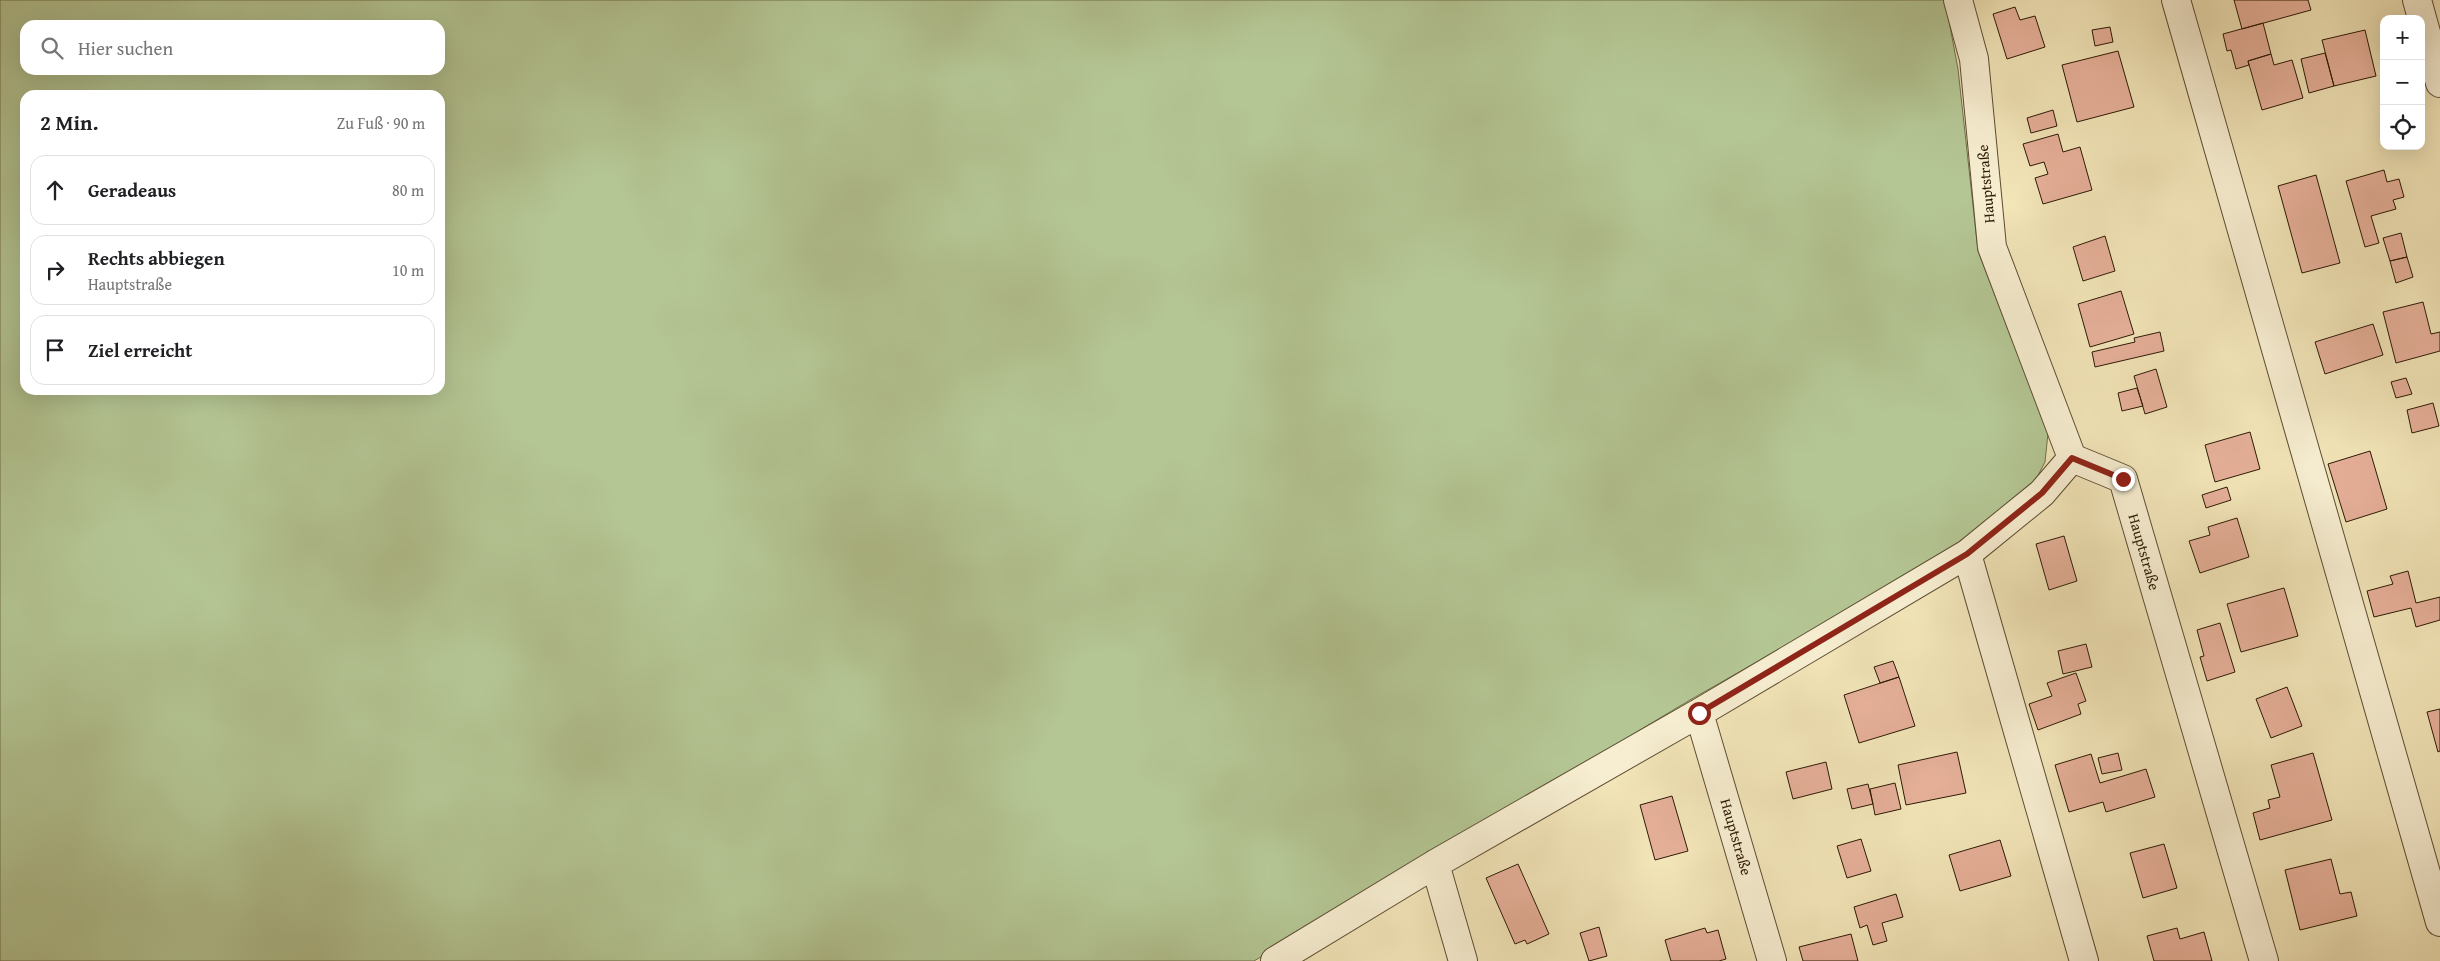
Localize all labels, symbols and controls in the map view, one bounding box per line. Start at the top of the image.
map controls [2380,15,2425,150]
button: + [2380,15,2425,60]
search box [20,20,445,75]
icon: search [38,34,66,62]
text: Hier suchen [78,34,173,62]
button: − [2380,60,2425,105]
button: locate [2380,105,2425,150]
text: 2 Min. [40,107,98,138]
text: Zu Fuß · 90 m [337,111,425,135]
street label: Hauptstraße [1972,144,1999,224]
icon: ahead [41,176,69,204]
text: Geradeaus [88,176,176,204]
text: 80 m [392,178,424,202]
text: Rechts abbiegen [88,244,225,272]
icon: right [41,256,69,284]
text: 10 m [392,258,424,282]
text: Hauptstraße [88,272,172,296]
icon: arrive [41,336,69,364]
text: Ziel erreicht [88,336,192,364]
route end [2112,468,2135,491]
street label: Hauptstraße [2124,511,2165,593]
route start [1688,702,1711,725]
street label: Hauptstraße [1716,796,1757,878]

